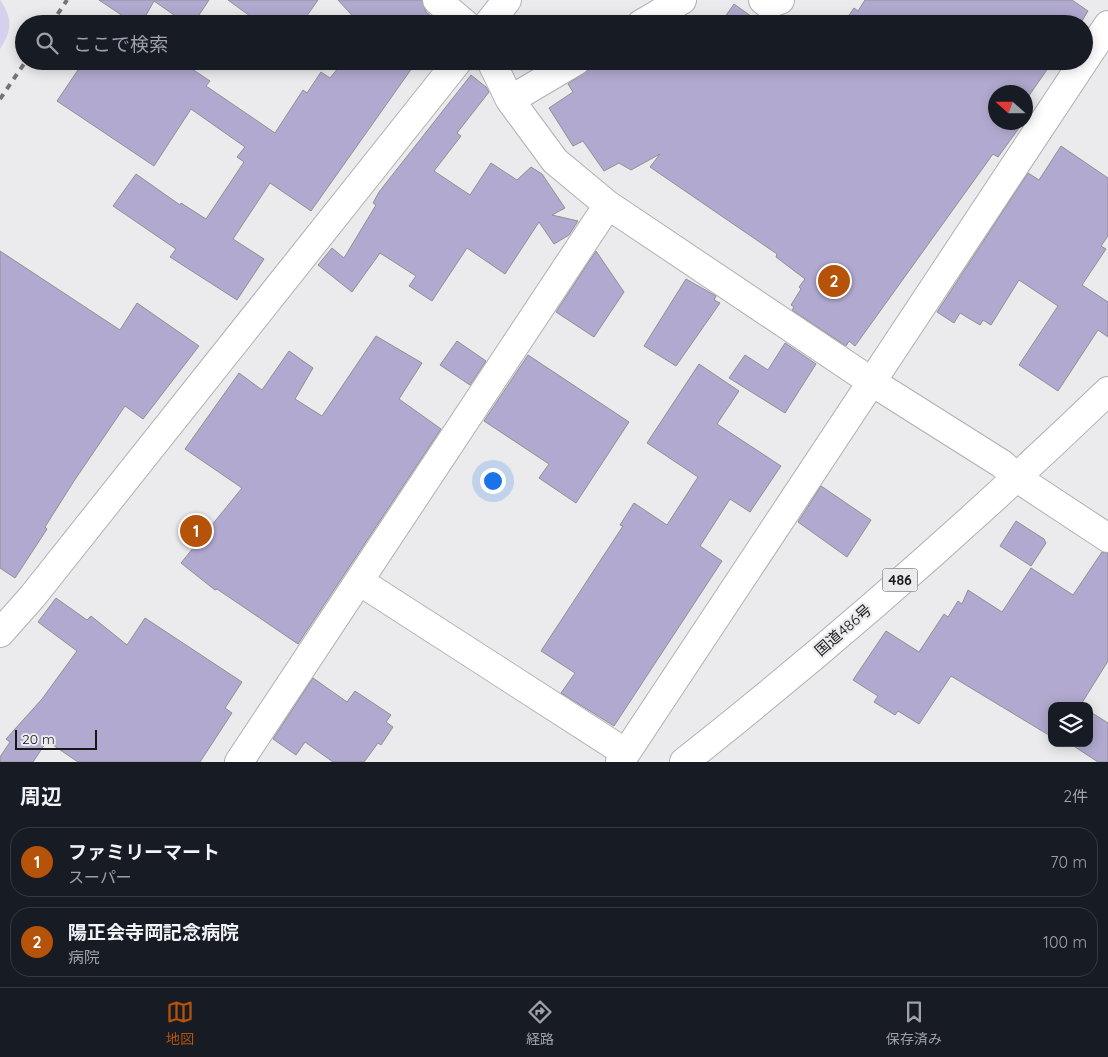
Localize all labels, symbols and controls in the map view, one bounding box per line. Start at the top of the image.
search box [15,15,1093,70]
icon: search [33,29,61,57]
text: ここで検索 [73,32,168,56]
north arrow [988,85,1033,130]
pin: 2 [818,262,850,300]
your location [480,468,506,494]
pin: 1 [180,512,212,550]
road number: 486 [882,568,918,592]
street label: 国道486号 [811,600,875,660]
map controls [1048,702,1093,747]
button: layers [1048,702,1093,747]
scale bar [15,727,98,750]
text: 20 m [22,730,55,748]
text: 周辺 [20,783,62,809]
text: 2件 [1063,786,1088,806]
text: ファミリーマート [68,840,220,864]
text: 1 [34,852,40,872]
text: 70 m [1050,852,1087,872]
text: スーパー [68,867,132,887]
text: 陽正会寺岡記念病院 [68,920,239,944]
text: 2 [32,932,42,952]
text: 100 m [1043,932,1087,952]
text: 病院 [68,947,100,967]
tab: 地図 [166,998,194,1048]
tab: 経路 [526,998,554,1048]
tab: 保存済み [886,998,942,1048]

